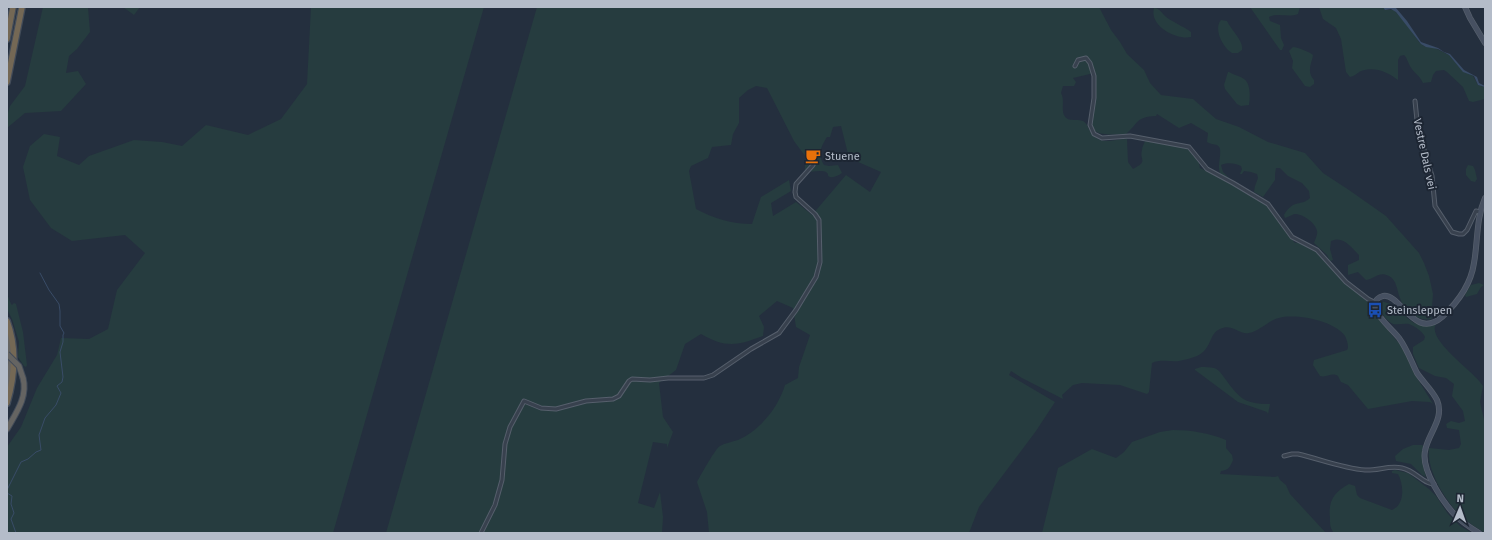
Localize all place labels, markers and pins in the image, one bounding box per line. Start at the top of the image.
cafe icon: Stuene [804,147,822,165]
place label: Stuene [825,150,860,163]
bus stop icon: Steinsleppen [1366,301,1384,319]
place label: Steinsleppen [1387,304,1452,317]

